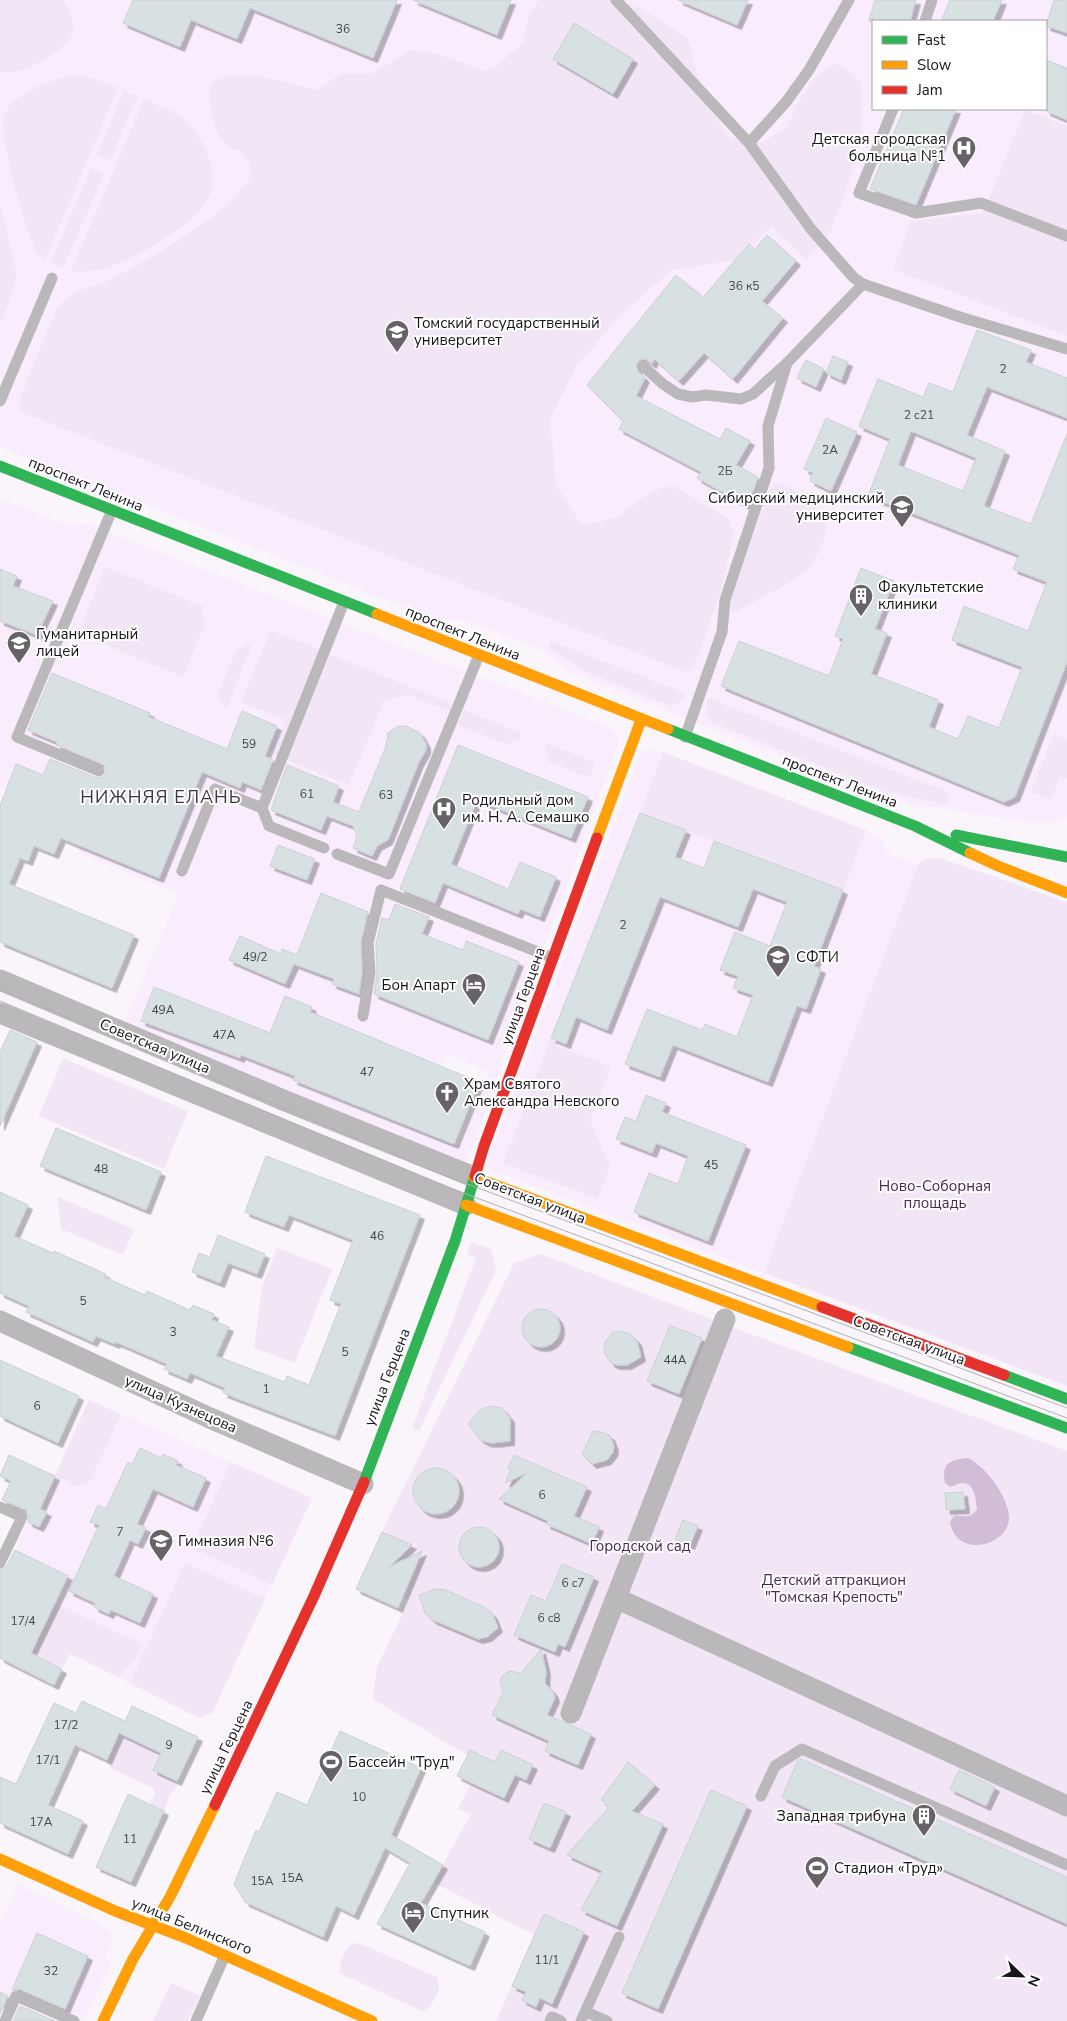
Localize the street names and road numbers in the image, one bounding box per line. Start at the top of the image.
street label: проспект Ленина [26,452,146,516]
street label: проспект Ленина [403,601,523,665]
street label: проспект Ленина [779,750,901,812]
street label: улица Герцена [496,944,550,1048]
street label: Советская улица [97,1014,213,1078]
street label: Советская улица [471,1167,589,1229]
street label: Советская улица [850,1310,968,1370]
street label: улица Герцена [359,1325,415,1429]
street label: улица Кузнецова [122,1370,240,1438]
street label: улица Герцена [194,1696,258,1798]
street label: улица Белинского [129,1893,255,1959]

